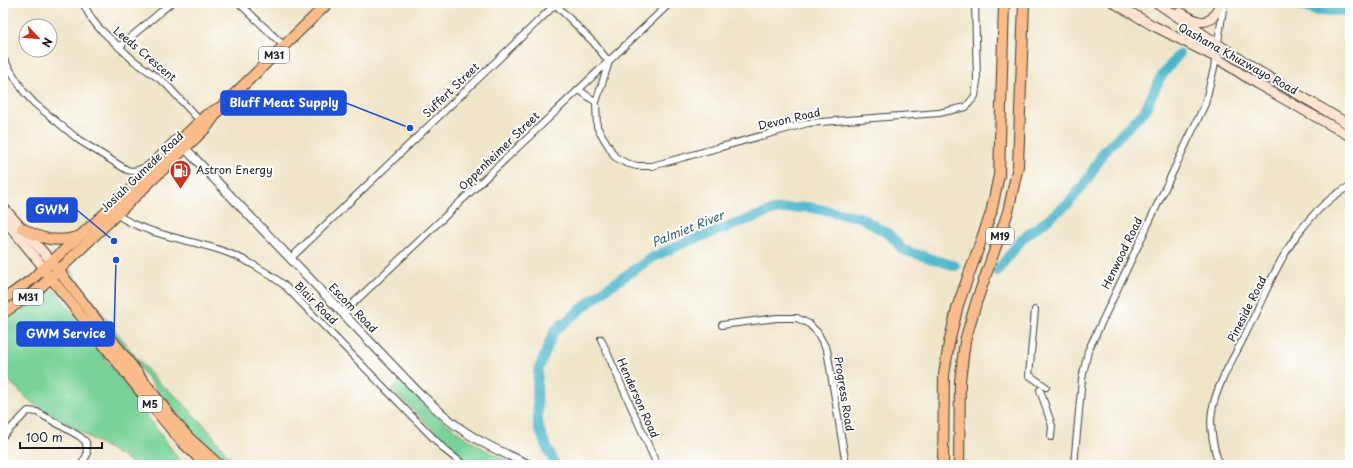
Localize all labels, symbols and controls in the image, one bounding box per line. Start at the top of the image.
north arrow [18,18,58,58]
street label: Qashana Khuzwayo Road [1175,18,1301,99]
street label: Leeds Crescent [110,22,181,86]
text: N [38,35,57,51]
road number: M31 [259,47,289,63]
street label: Suffert Street [419,58,483,121]
callout: Bluff Meat Supply [221,91,346,115]
text: Bluff Meat Supply [229,93,339,111]
street label: Devon Road [756,103,822,134]
street label: Oppenheimer Street [454,107,543,194]
street label: Josiah Gumede Road [96,127,187,216]
fuel station icon: Astron Energy [167,157,193,190]
place label: Astron Energy [196,161,273,178]
callout: GWM [27,198,77,222]
text: GWM [35,200,69,218]
water label: Palmiet River [649,205,728,251]
street label: Henwood Road [1097,214,1146,292]
road number: M19 [986,228,1014,244]
street label: Pineside Road [1223,273,1270,345]
street label: Blair Road [291,277,342,328]
street label: Escom Road [325,279,382,336]
road number: M31 [13,289,43,305]
callout: GWM Service [17,322,114,346]
text: GWM Service [26,324,106,342]
street label: Henderson Road [613,355,664,441]
street label: Progress Road [830,355,859,433]
road number: M5 [138,396,162,412]
scale bar [20,424,102,450]
text: 100 m [26,428,63,446]

